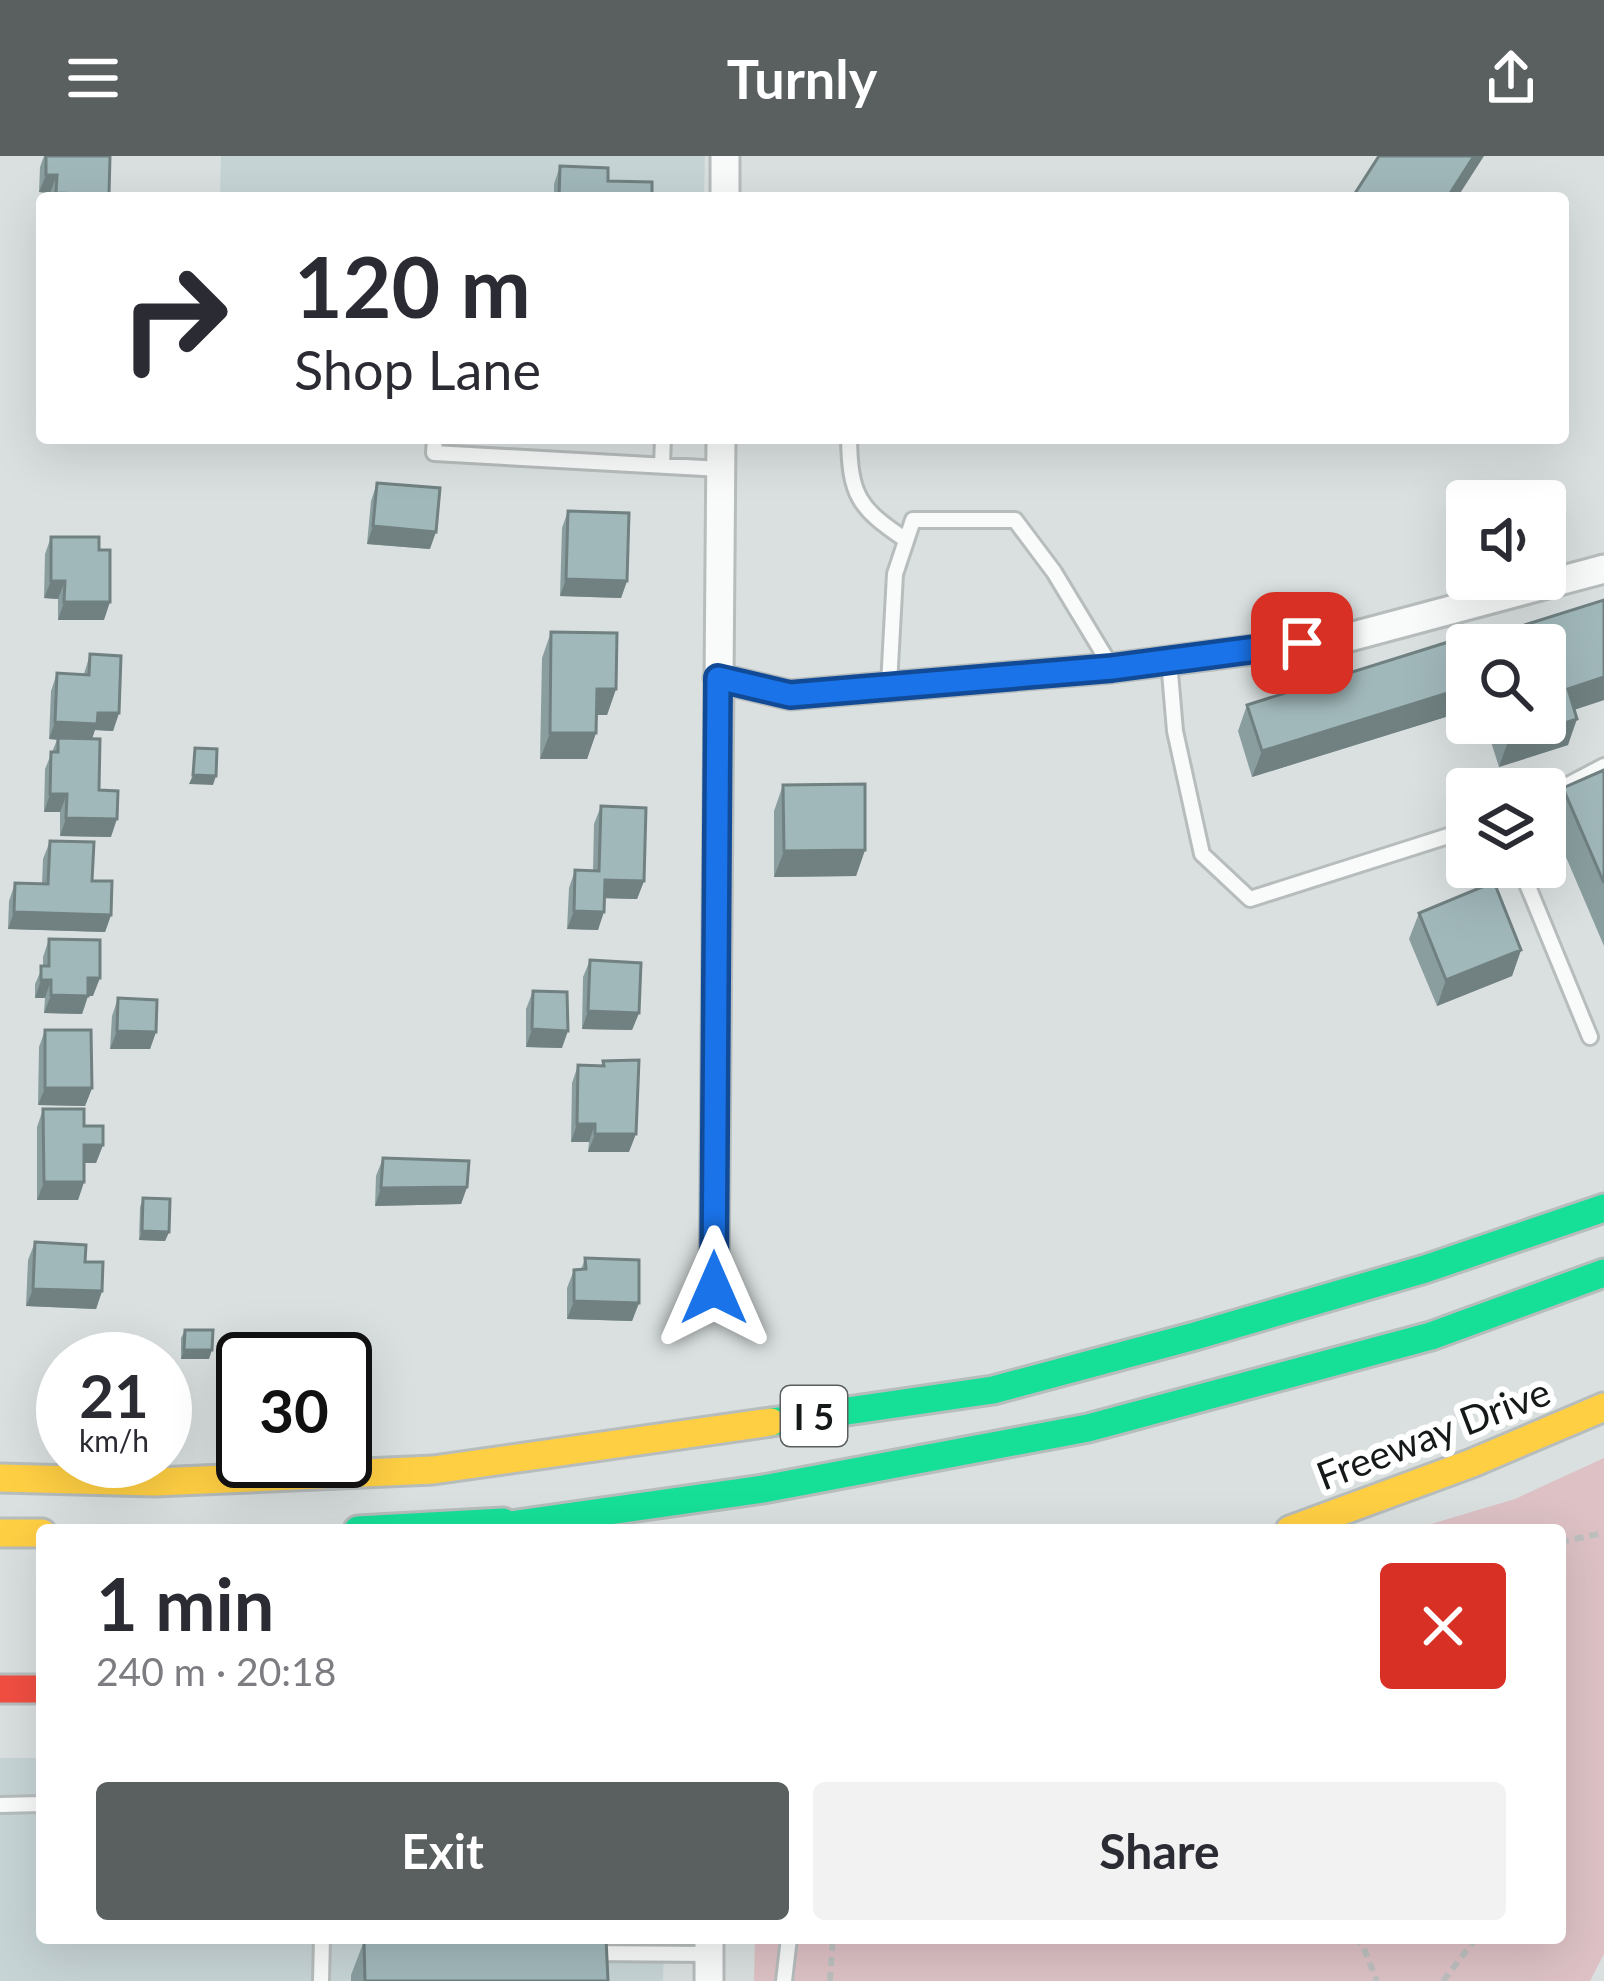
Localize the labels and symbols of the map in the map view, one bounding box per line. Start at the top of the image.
pin [1251,592,1353,694]
position arrow [651,1225,777,1351]
speed limit sign: 30 [216,1332,372,1488]
street label: Freeway Drive [1310,1367,1556,1499]
road number: I 5 [781,1386,847,1446]

